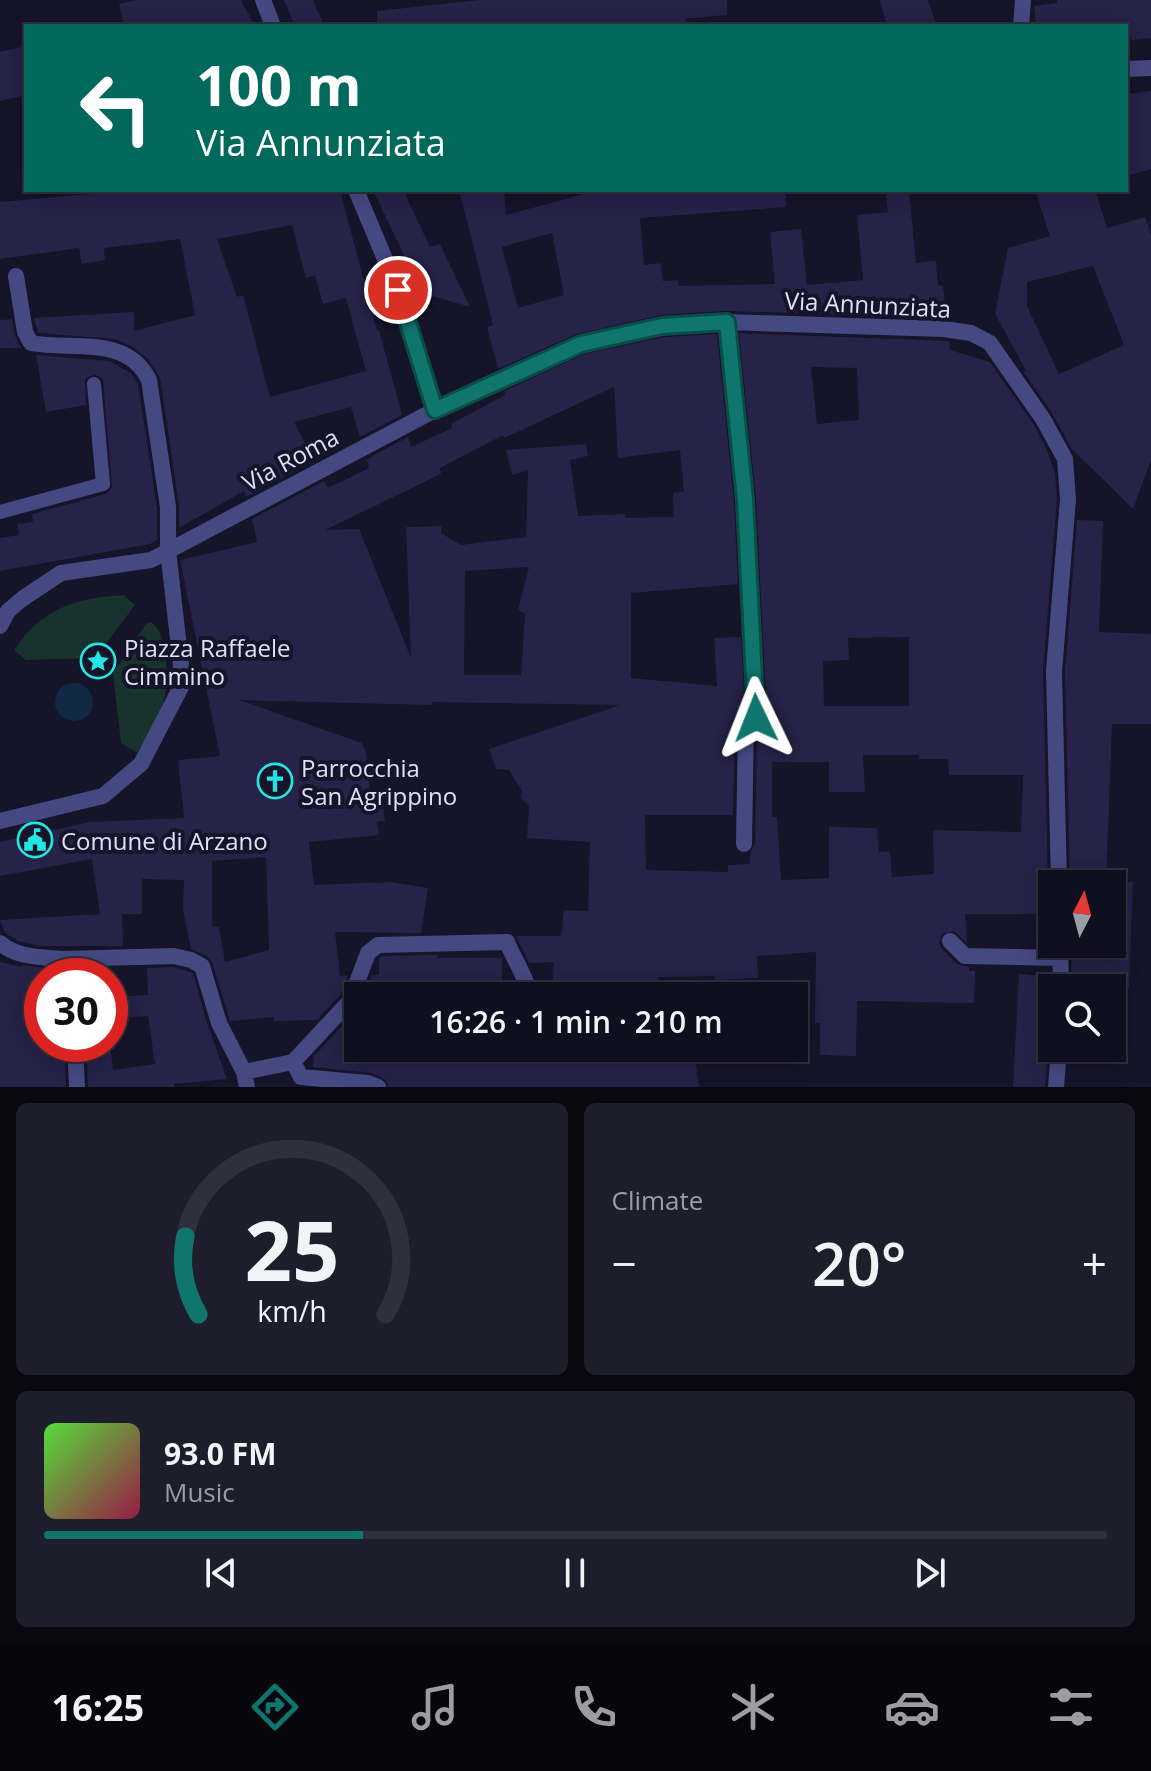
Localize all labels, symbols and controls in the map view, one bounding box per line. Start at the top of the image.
text: 100 m [196,46,362,122]
icon: left [64,56,168,160]
text: Via Annunziata [196,118,446,167]
pin [364,256,432,324]
icon: arrive [376,268,420,312]
street label: Via Annunziata [784,283,952,325]
street label: Via Roma [236,420,344,498]
place label: Piazza Raffaele Cimmino [124,631,291,692]
place icon: Piazza Raffaele Cimmino [79,642,117,680]
position arrow [714,676,798,760]
place label: Parrocchia San Agrippino [301,751,457,812]
church icon: Parrocchia San Agrippino [256,762,294,800]
public building icon: Comune di Arzano [16,821,54,859]
place label: Comune di Arzano [61,824,268,857]
north arrow [1038,870,1126,958]
map controls [1038,870,1126,1062]
speed limit sign: 30 [24,958,128,1062]
button: search [1038,974,1126,1062]
text: 16:26 · 1 min · 210 m [429,1001,723,1042]
text: Climate [612,1182,703,1218]
text: 25 [244,1192,339,1305]
text: 20° [812,1222,906,1304]
text: − [612,1233,637,1293]
text: + [1082,1233,1107,1293]
text: km/h [257,1291,326,1330]
text: 93.0 FM [164,1433,277,1474]
text: Music [164,1474,235,1510]
icon: previous [199,1551,243,1595]
icon: pause [553,1551,597,1595]
icon: next [908,1551,952,1595]
icon: directions [247,1679,303,1735]
icon: music [407,1679,463,1735]
icon: phone [566,1679,622,1735]
icon: climate [725,1679,781,1735]
icon: car [884,1679,940,1735]
icon: filters [1043,1679,1099,1735]
text: 16:25 [52,1683,144,1732]

